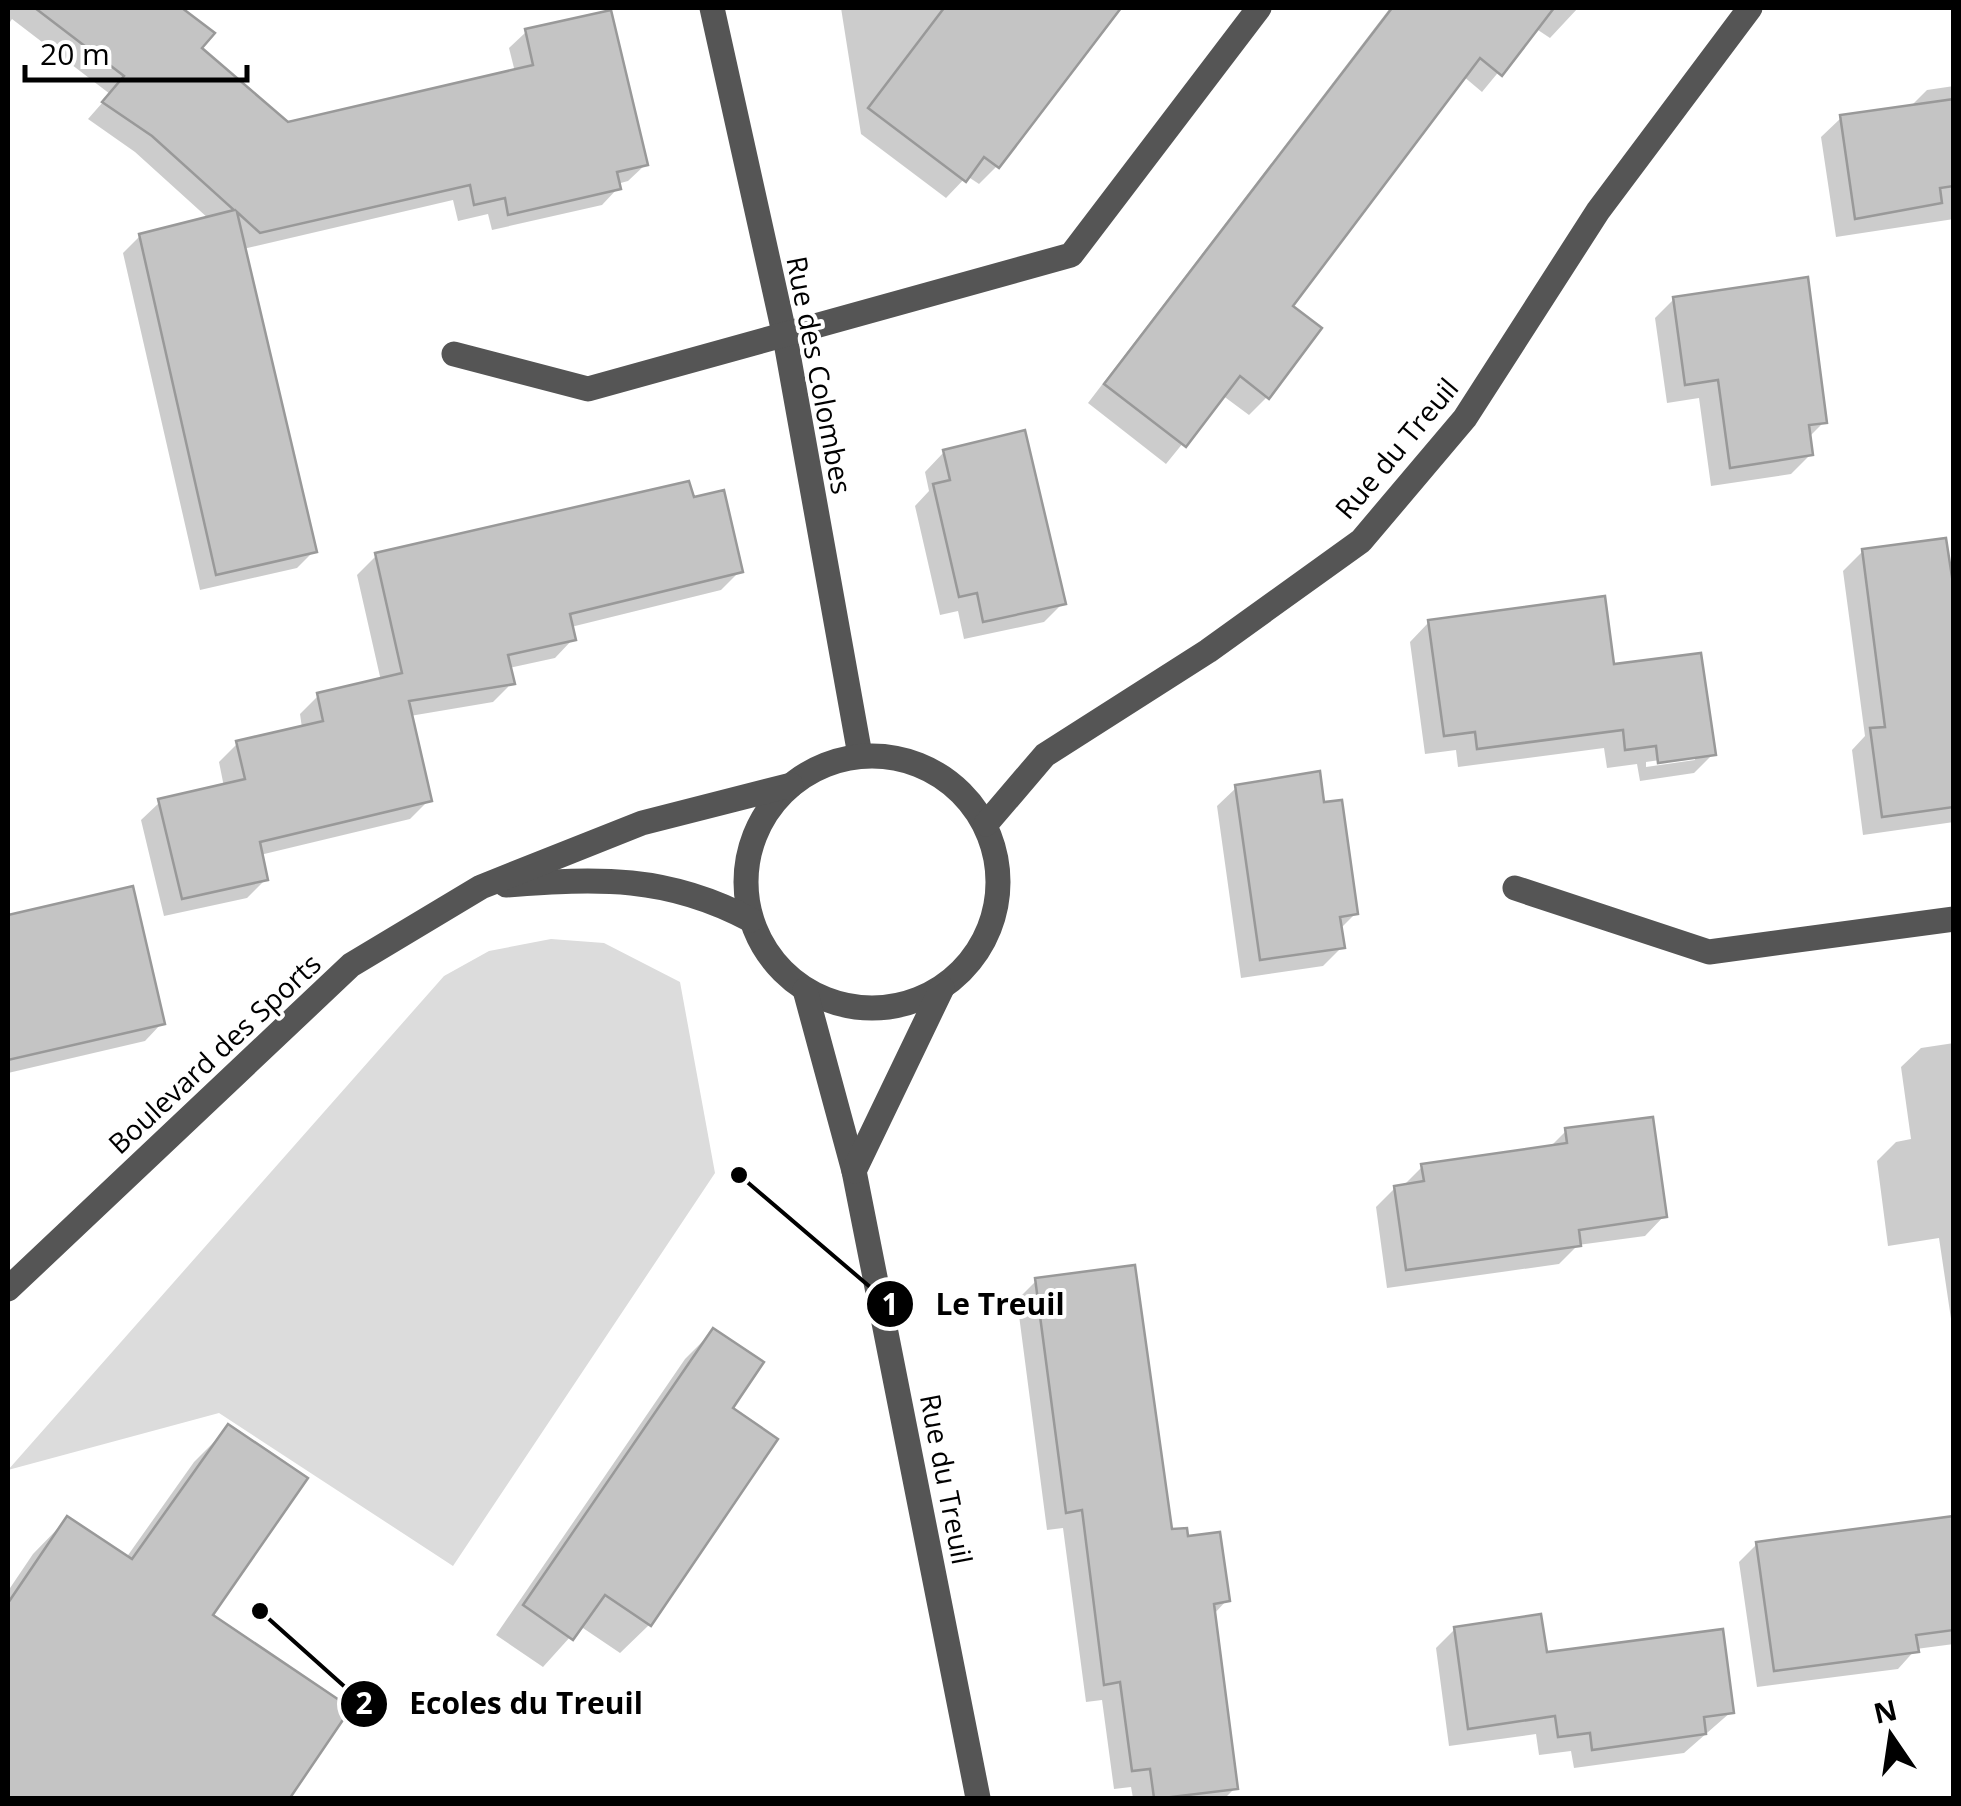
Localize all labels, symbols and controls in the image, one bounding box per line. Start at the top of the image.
scale bar [25,20,248,82]
text: 20 m [40,33,110,74]
street label: Rue des Colombes [778,253,862,497]
street label: Rue du Treuil [1326,370,1466,526]
street label: Boulevard des Sports [99,944,329,1162]
callout: Le Treuil [865,1274,1085,1334]
text: 1 [881,1283,899,1324]
text: Le Treuil [935,1283,1065,1324]
street label: Rue du Treuil [912,1391,982,1567]
callout: Ecoles du Treuil [339,1674,663,1734]
text: 2 [355,1682,373,1723]
text: Ecoles du Treuil [409,1682,643,1723]
north arrow [1841,1686,1941,1786]
text: N [1870,1690,1901,1732]

